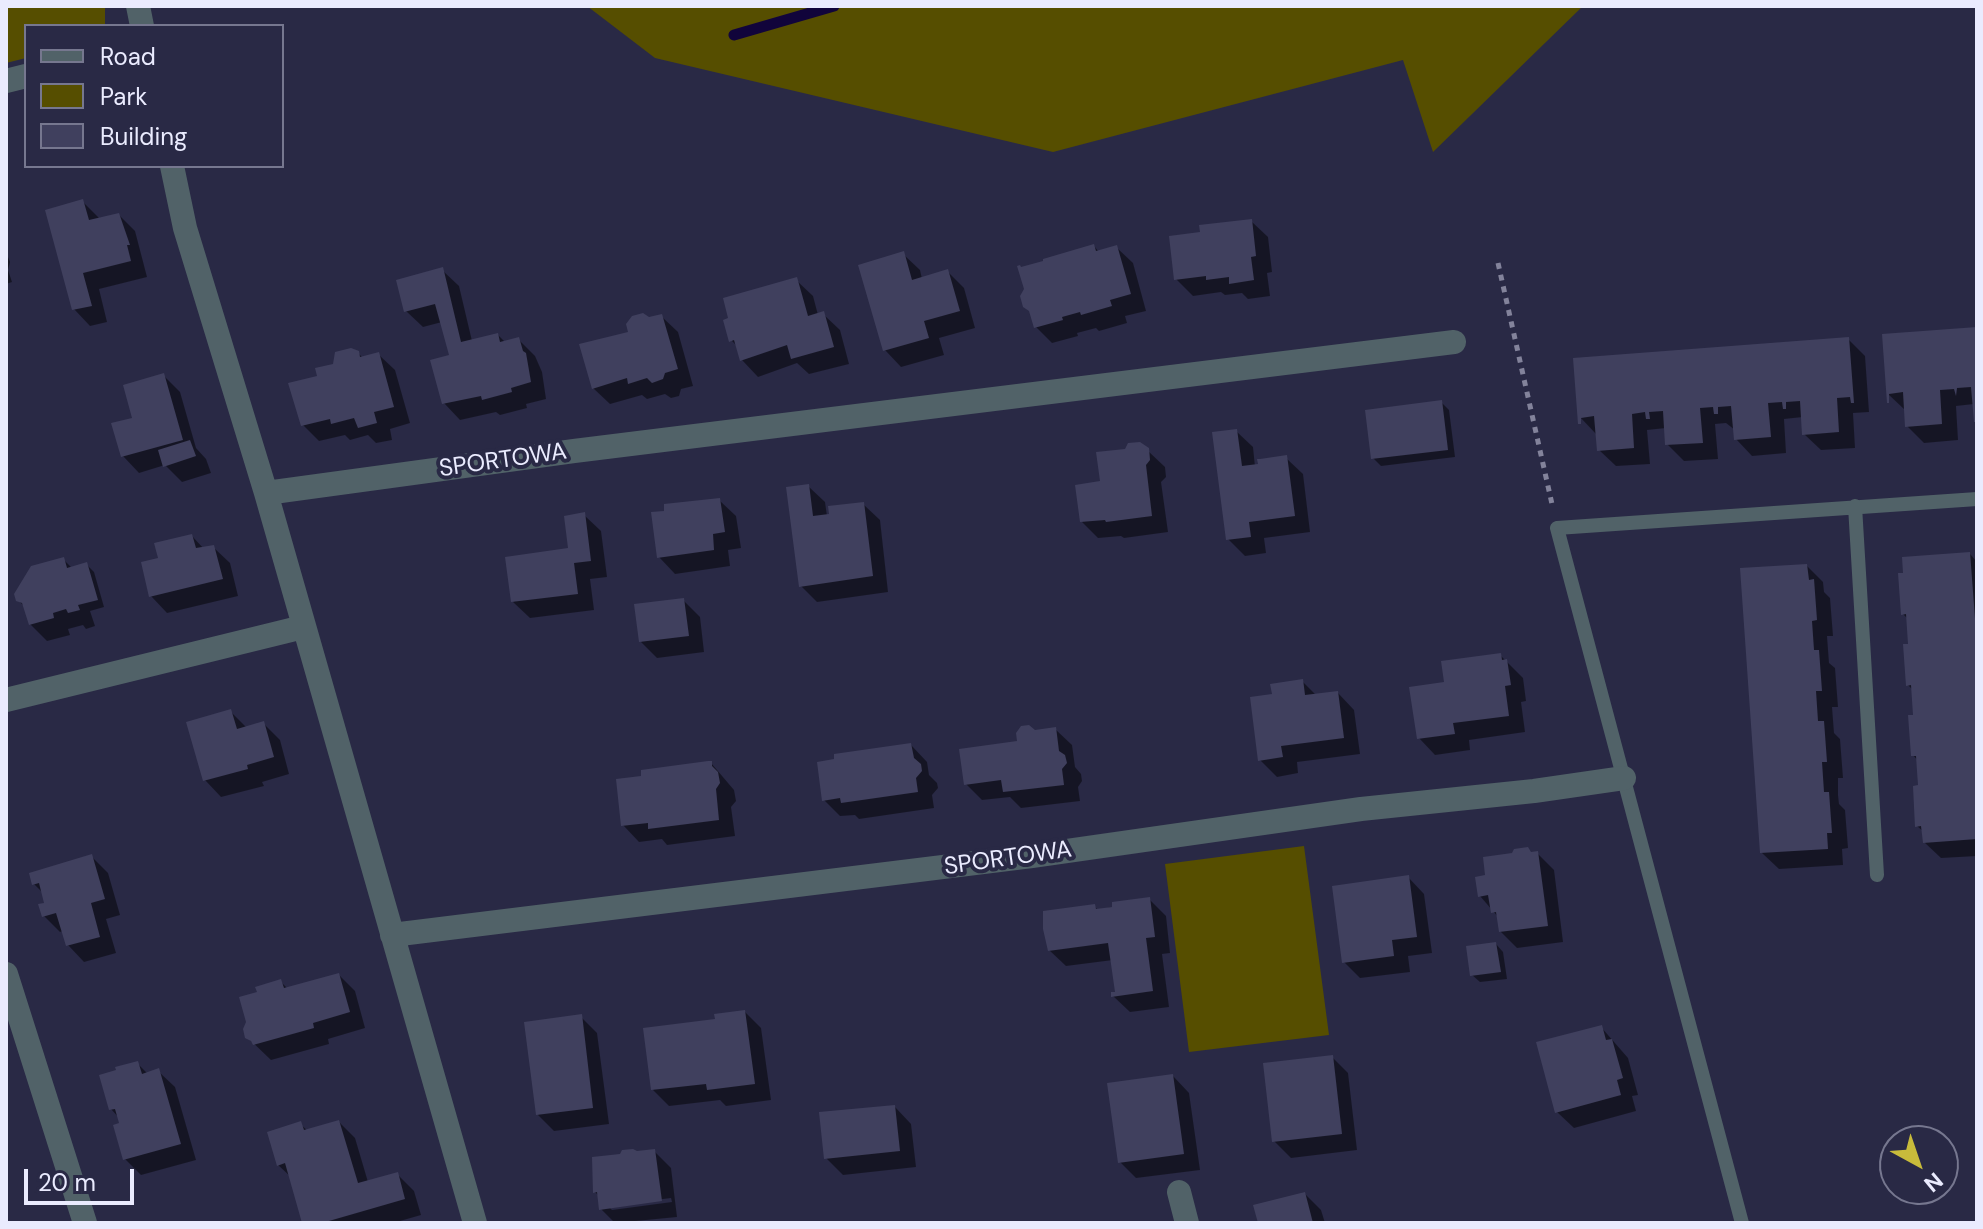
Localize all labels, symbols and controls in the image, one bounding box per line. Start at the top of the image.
legend [24,24,284,168]
text: Road [100,41,156,72]
text: Park [100,81,147,112]
text: Building [100,121,187,152]
street label: SPORTOWA [437,438,569,484]
street label: SPORTOWA [942,836,1074,882]
north arrow [1879,1125,1959,1205]
scale bar [28,1153,138,1203]
text: N [1918,1166,1949,1198]
text: 20 m [38,1167,96,1198]

